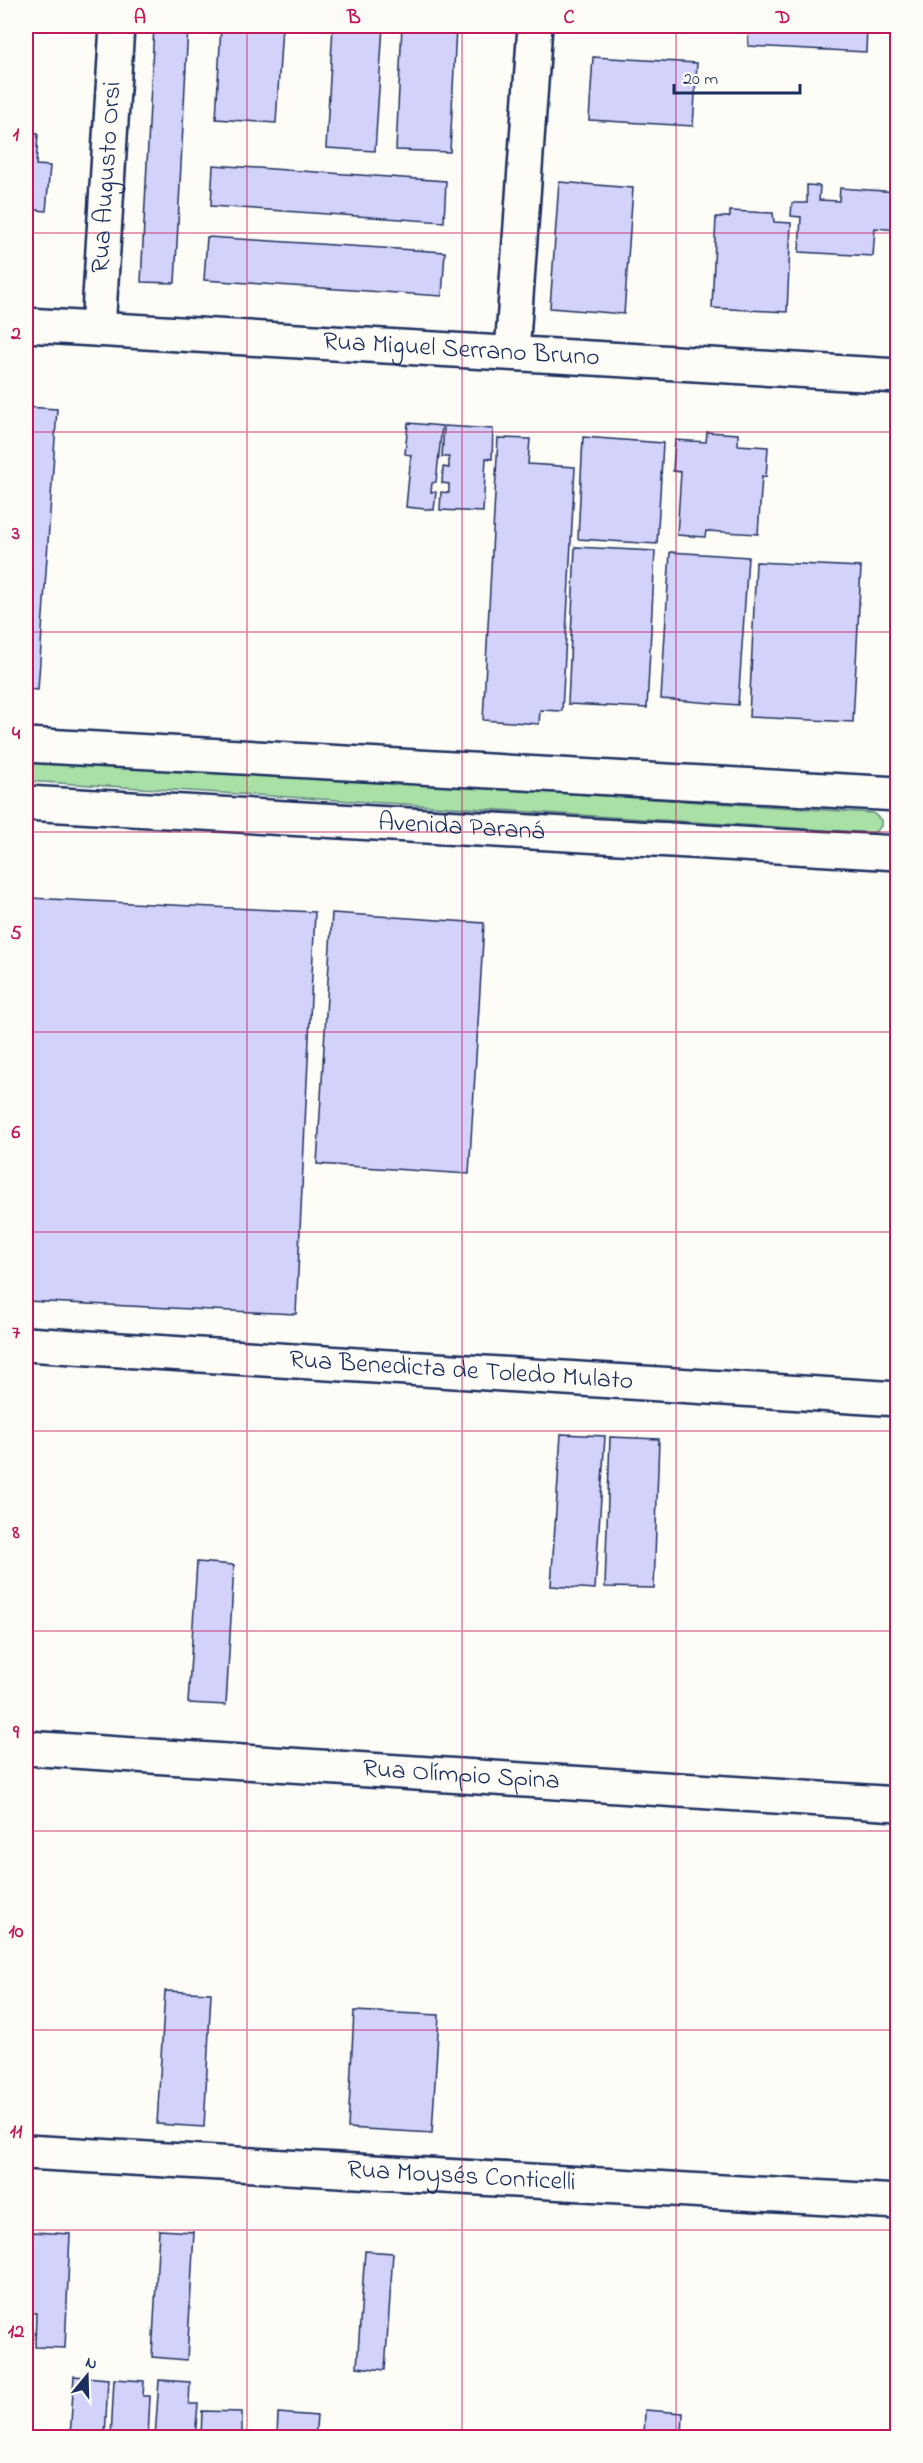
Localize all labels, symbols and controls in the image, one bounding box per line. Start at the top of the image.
text: A [134,4,146,33]
text: B [346,4,361,33]
text: C [564,4,575,33]
text: D [775,4,790,33]
scale bar [674,57,800,95]
text: 20 m [683,67,718,93]
street label: Rua Augusto Orsi [83,80,132,274]
text: 1 [13,121,20,150]
text: 2 [10,320,21,349]
street label: Rua Miguel Serrano Bruno [322,323,601,378]
text: 3 [11,520,20,549]
text: 4 [12,720,21,749]
street label: Avenida Paraná [377,804,546,852]
text: 5 [10,920,22,949]
text: 6 [12,1119,21,1148]
text: 7 [12,1319,21,1348]
street label: Rua Benedicta de Toledo Mulato [288,1342,634,1401]
text: 8 [11,1519,20,1548]
text: 9 [12,1719,20,1748]
street label: Rua Olímpio Spina [361,1751,561,1801]
text: 10 [9,1918,24,1947]
text: 11 [10,2118,23,2147]
street label: Rua Moysés Conticelli [346,2151,577,2202]
text: 12 [8,2318,24,2347]
north arrow [57,2346,117,2406]
text: N [82,2351,100,2377]

